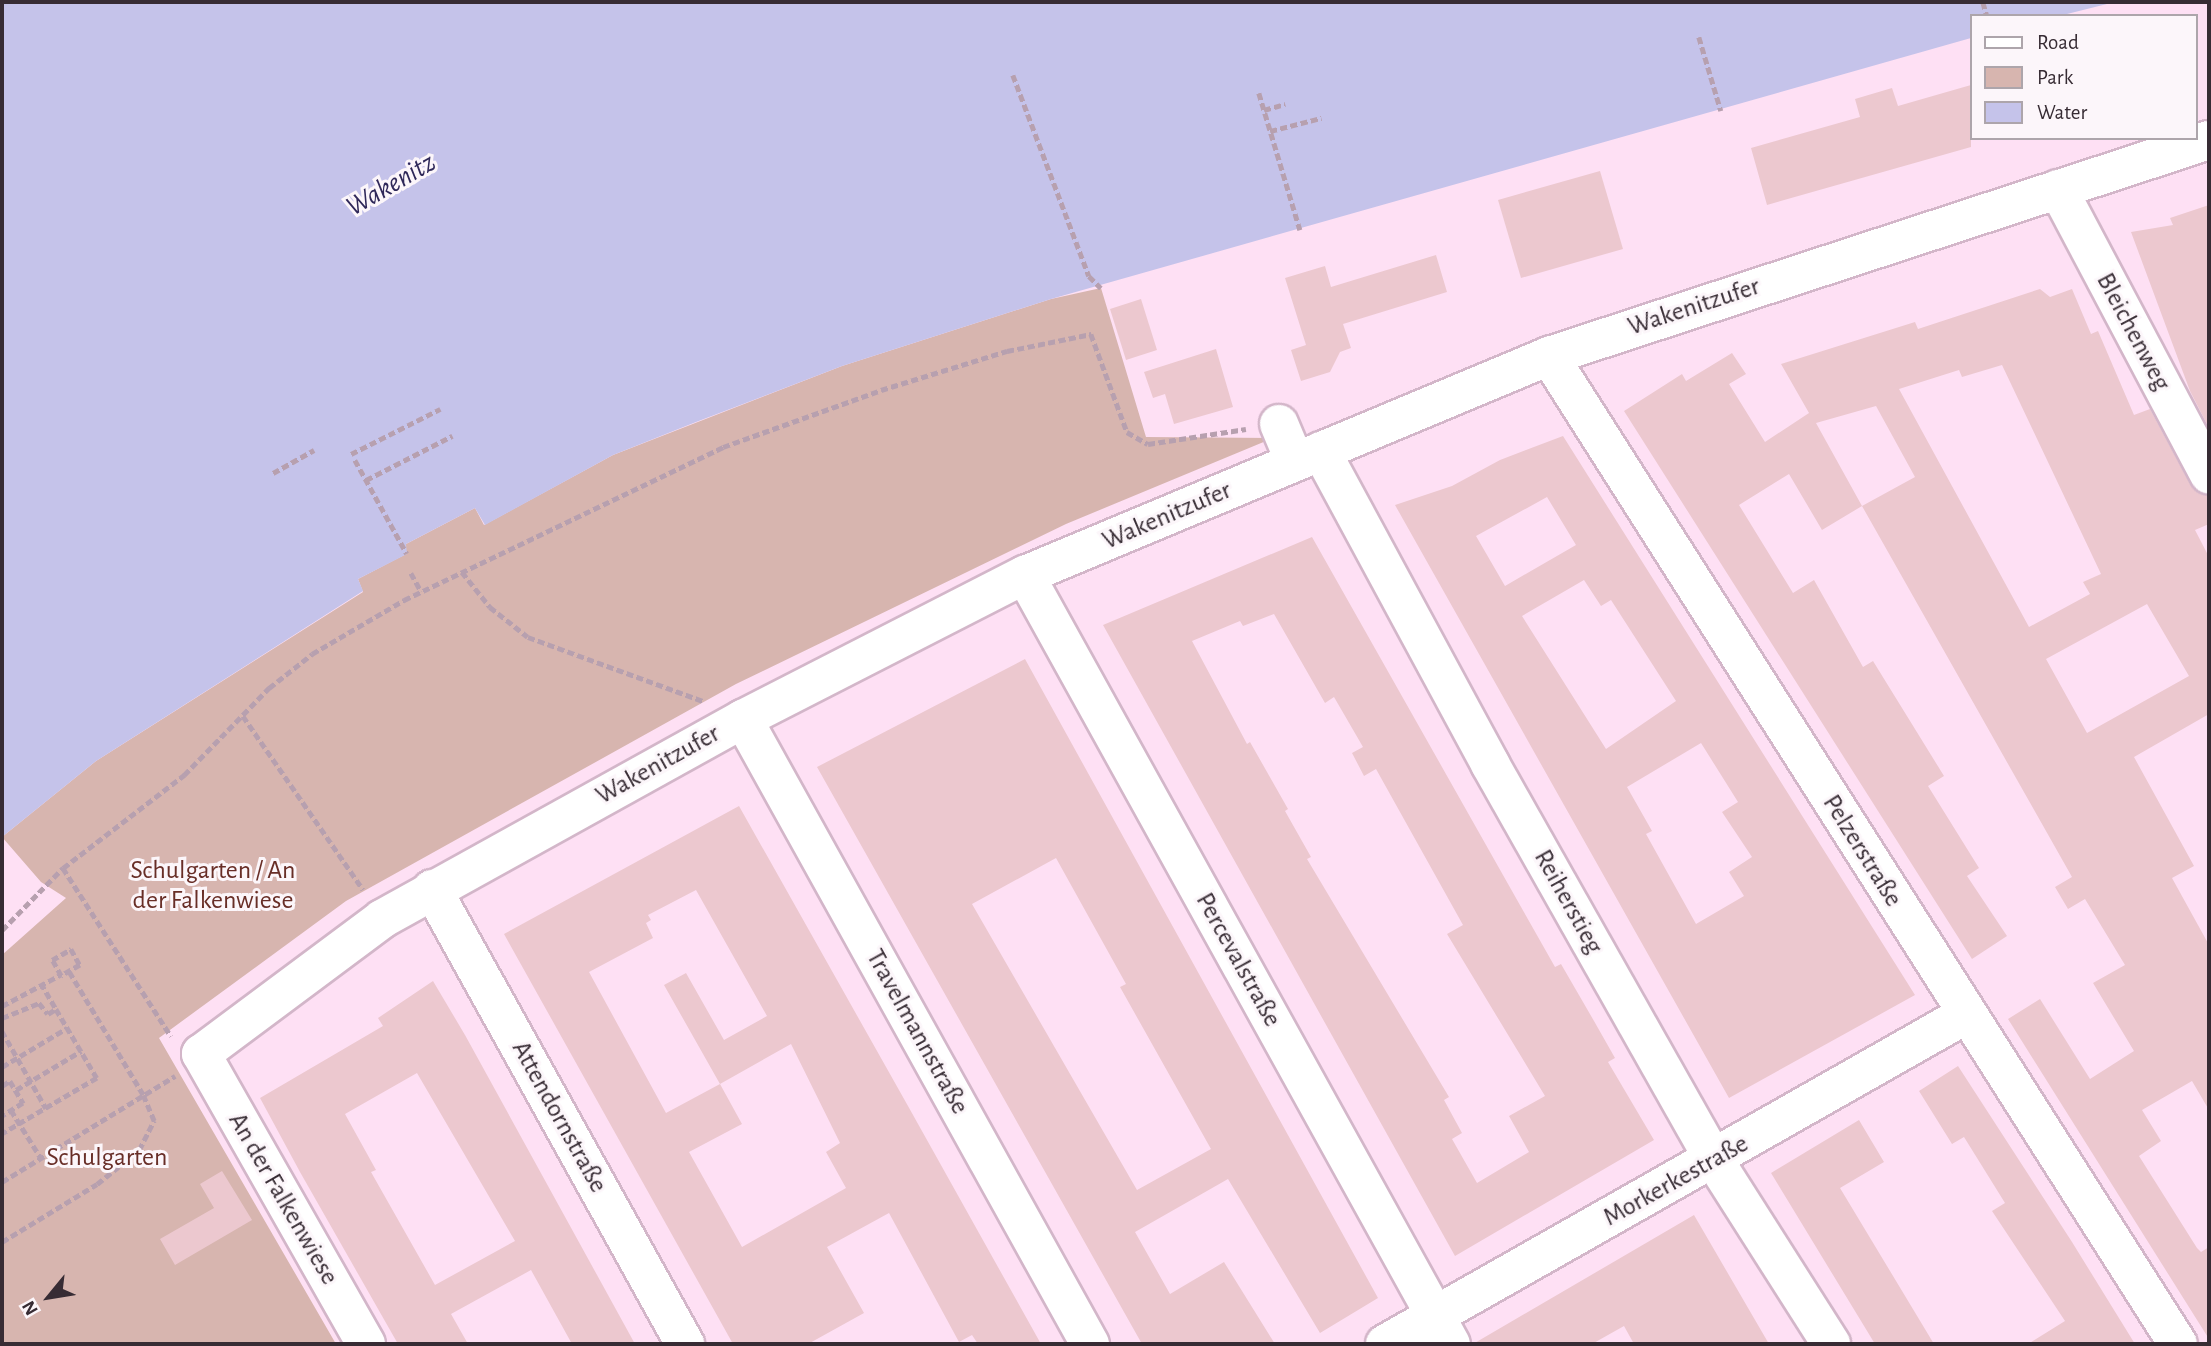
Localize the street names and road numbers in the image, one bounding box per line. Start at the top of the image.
street label: Bleichenweg [2089,268,2177,396]
street label: Wakenitzufer [1624,271,1764,343]
street label: Wakenitzufer [1098,475,1236,557]
street label: Wakenitzufer [591,718,725,812]
street label: Pelzerstraße [1815,789,1909,913]
street label: Reiherstieg [1527,844,1609,960]
street label: Percevalstraße [1188,888,1288,1032]
street label: Travelmannstraße [859,944,975,1120]
street label: Attendornstraße [505,1036,613,1198]
street label: An der Falkenwiese [221,1107,345,1291]
street label: Morkerkestraße [1598,1128,1754,1234]

